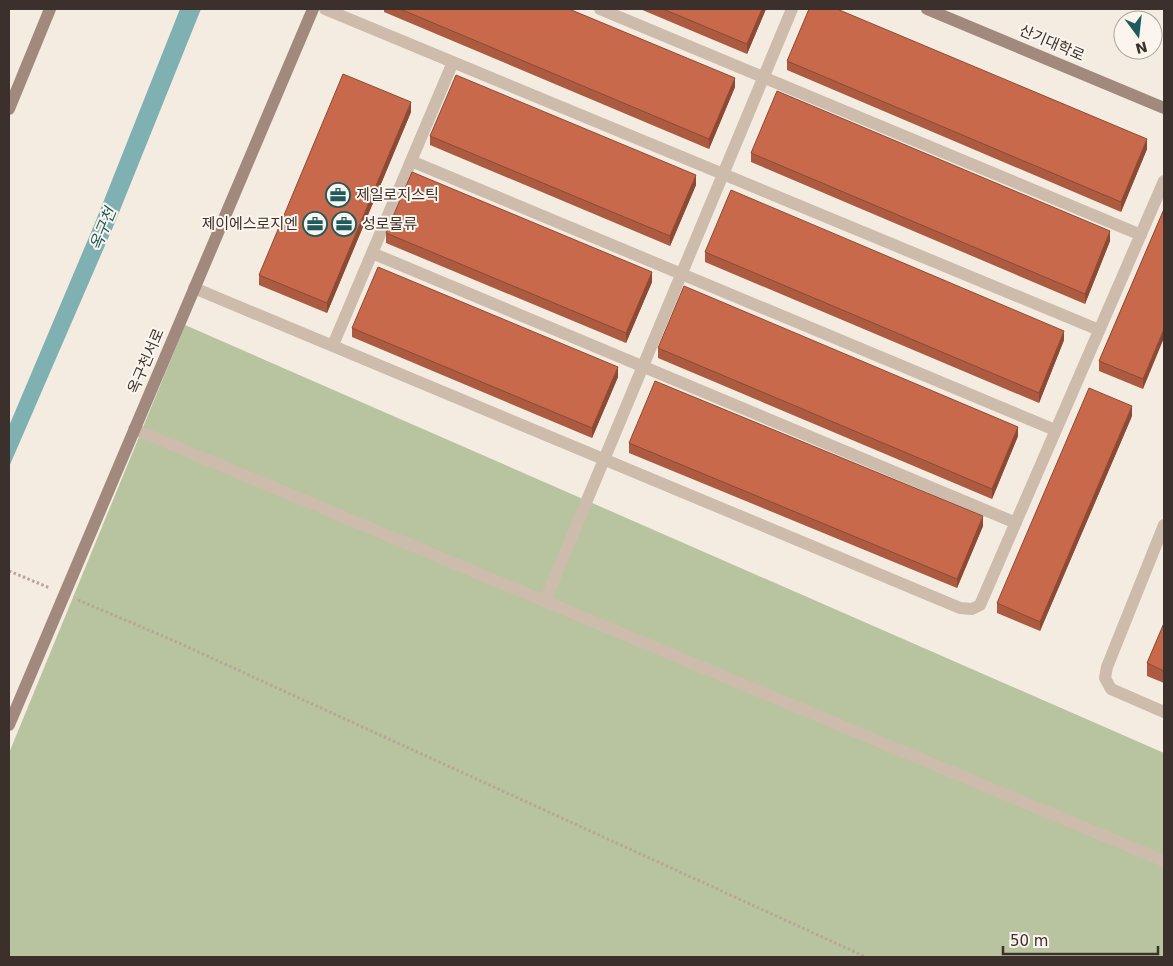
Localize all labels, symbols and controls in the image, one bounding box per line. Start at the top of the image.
north arrow [1113,10,1163,60]
street label: 산기대학로 [1017,21,1087,65]
text: N [1134,38,1149,57]
office icon: 제일로지스틱 [325,182,351,208]
place label: 제일로지스틱 [356,186,439,204]
water label: 옥구천 [86,203,121,253]
office icon: 제이에스로지엔 [302,211,328,237]
office icon: 성로물류 [331,211,357,237]
place label: 제이에스로지엔 [201,215,298,233]
place label: 성로물류 [362,215,417,233]
street label: 옥구천서로 [124,326,168,396]
scale bar [1003,924,1158,956]
text: 50 m [1010,932,1048,950]

